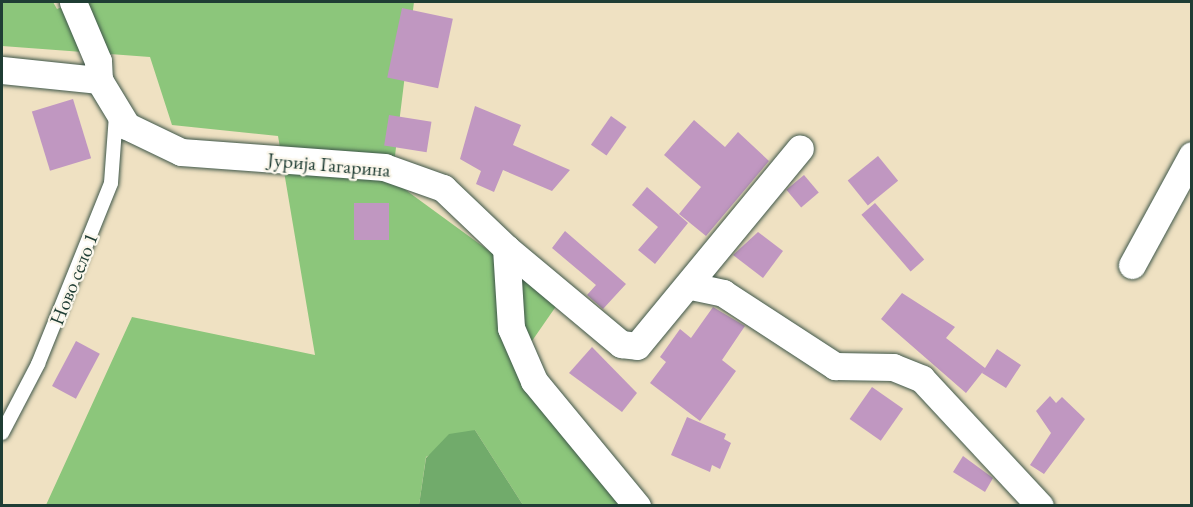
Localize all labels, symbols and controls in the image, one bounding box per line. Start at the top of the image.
street label: Јурија Гагарина [266,148,392,182]
street label: Ново село 1 [45,229,103,329]

